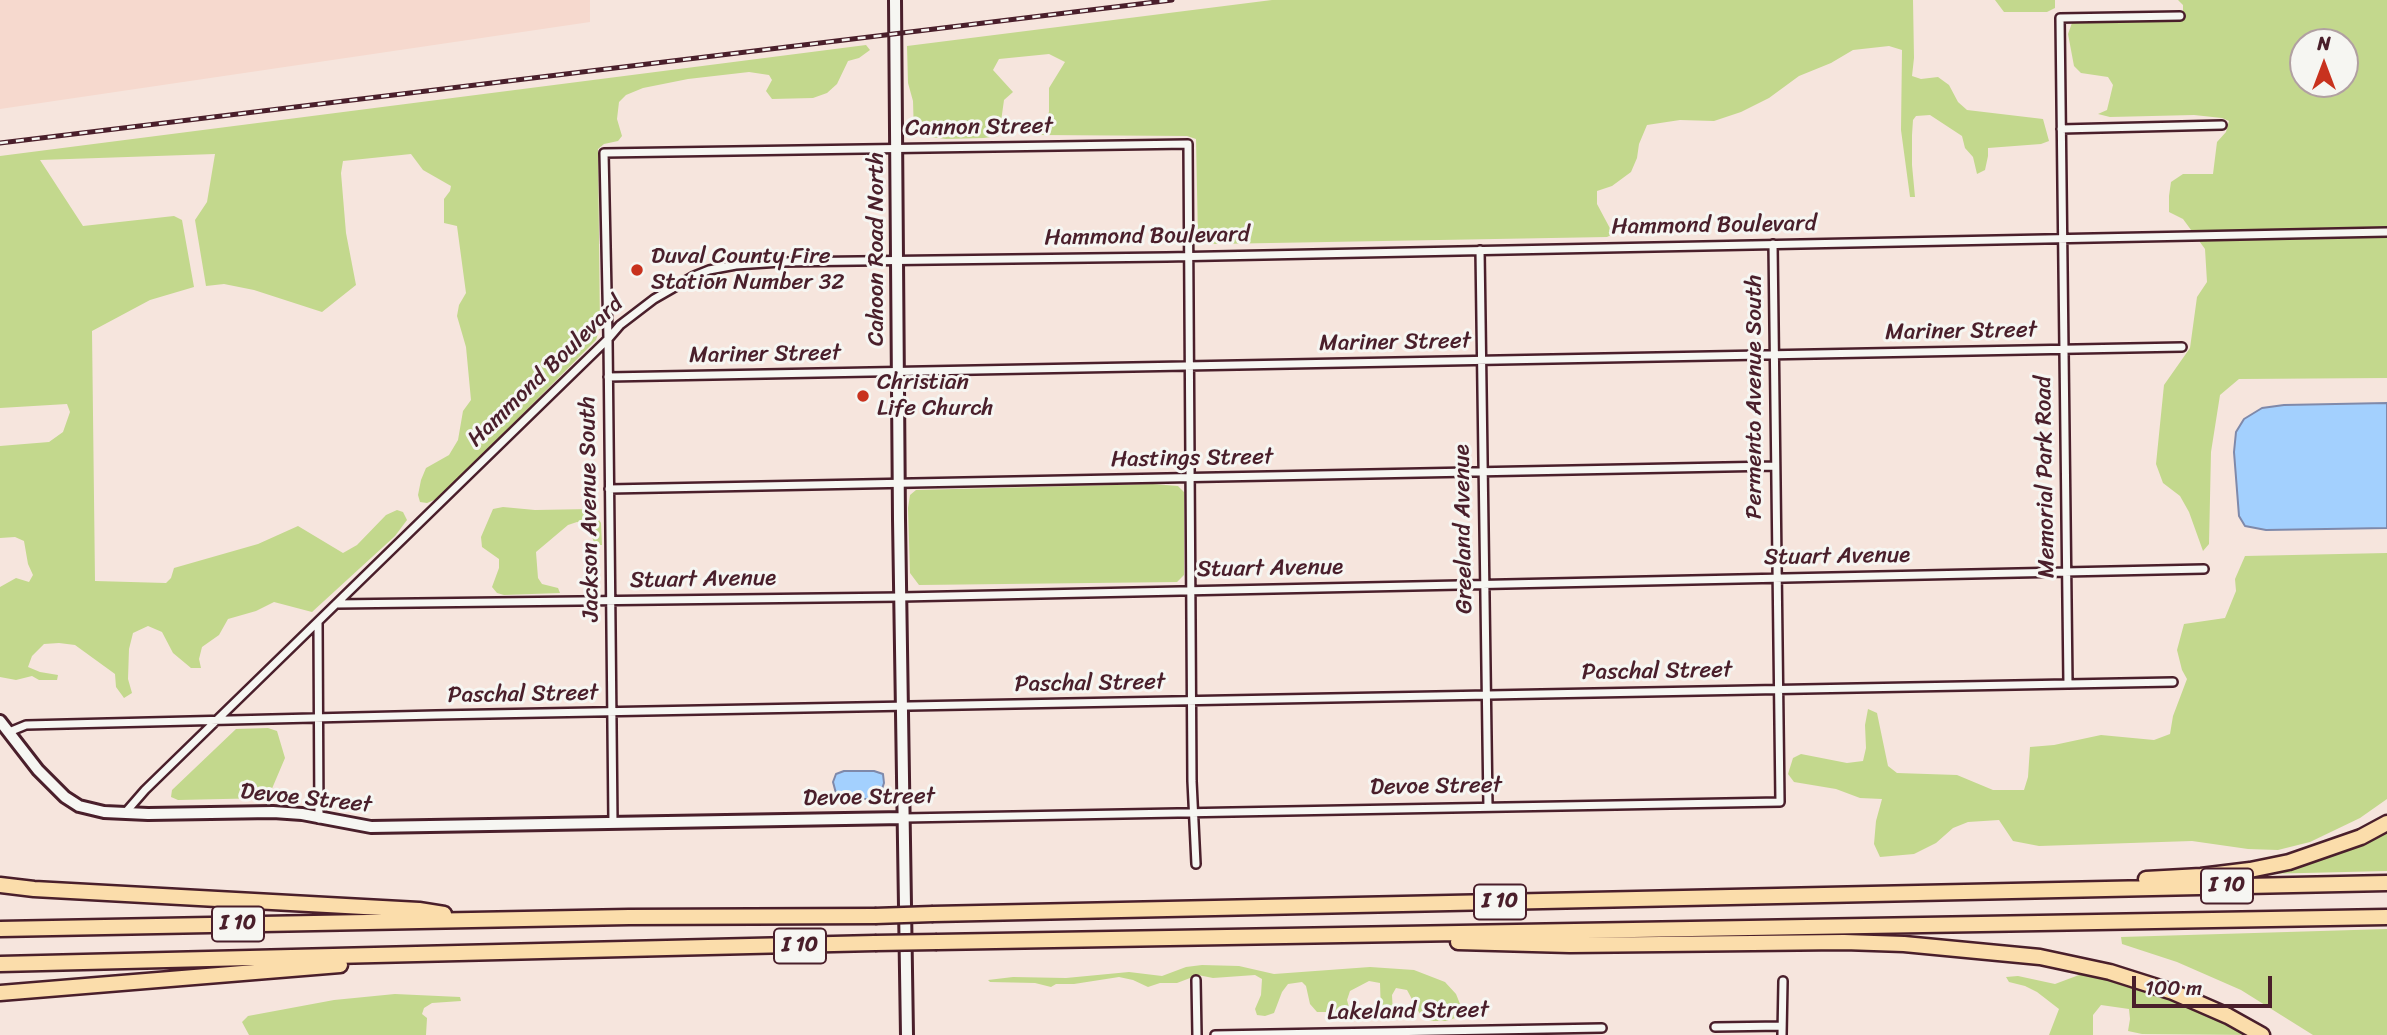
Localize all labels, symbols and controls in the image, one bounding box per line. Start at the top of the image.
text: N [2317,27,2331,60]
north arrow [2289,28,2359,98]
street label: Cannon Street [905,113,1053,143]
street label: Cahoon Road North [863,152,891,346]
street label: Hammond Boulevard [1611,210,1817,242]
street label: Hammond Boulevard [1044,221,1250,253]
place label: Duval County Fire Station Number 32 [651,243,845,297]
marker: Duval County Fire Station Number 32 [629,262,645,278]
street label: Permento Avenue South [1741,275,1769,519]
street label: Hammond Boulevard [463,291,629,453]
street label: Mariner Street [1885,317,2037,347]
street label: Mariner Street [1319,328,1471,358]
street label: Mariner Street [689,340,841,370]
place label: Christian Life Church [877,369,994,423]
street label: Memorial Park Road [2030,376,2062,578]
marker: Christian Life Church [855,388,871,404]
street label: Jackson Avenue South [574,396,606,622]
street label: Hastings Street [1111,444,1273,474]
street label: Greeland Avenue [1449,444,1479,614]
street label: Stuart Avenue [1764,542,1910,572]
street label: Stuart Avenue [1197,554,1343,584]
street label: Stuart Avenue [630,565,776,595]
street label: Paschal Street [1582,657,1732,687]
street label: Paschal Street [1015,669,1165,699]
street label: Paschal Street [448,680,598,710]
street label: Devoe Street [1370,772,1502,802]
street label: Devoe Street [239,778,373,820]
street label: Devoe Street [803,783,935,813]
road number: I 10 [2201,868,2253,903]
road number: I 10 [1474,884,1526,920]
road number: I 10 [212,906,264,942]
road number: I 10 [774,928,826,964]
scale bar [2135,962,2275,1006]
text: 100 m [2145,969,2202,1007]
street label: Lakeland Street [1327,997,1489,1027]

